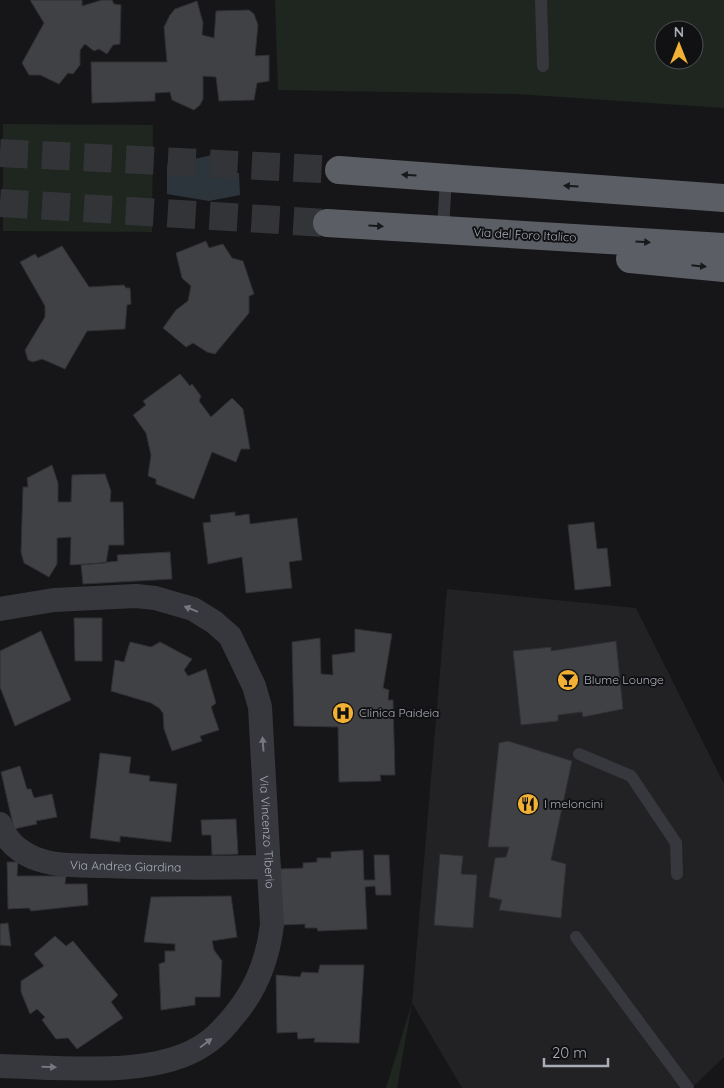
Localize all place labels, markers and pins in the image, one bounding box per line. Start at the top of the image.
bar icon: Blume Lounge [556,668,580,692]
place label: Blume Lounge [584,672,664,687]
hospital icon: Clinica Paideia [331,701,355,725]
place label: Clinica Paideia [359,705,439,720]
restaurant icon: I meloncini [516,792,540,816]
place label: I meloncini [544,796,603,811]

